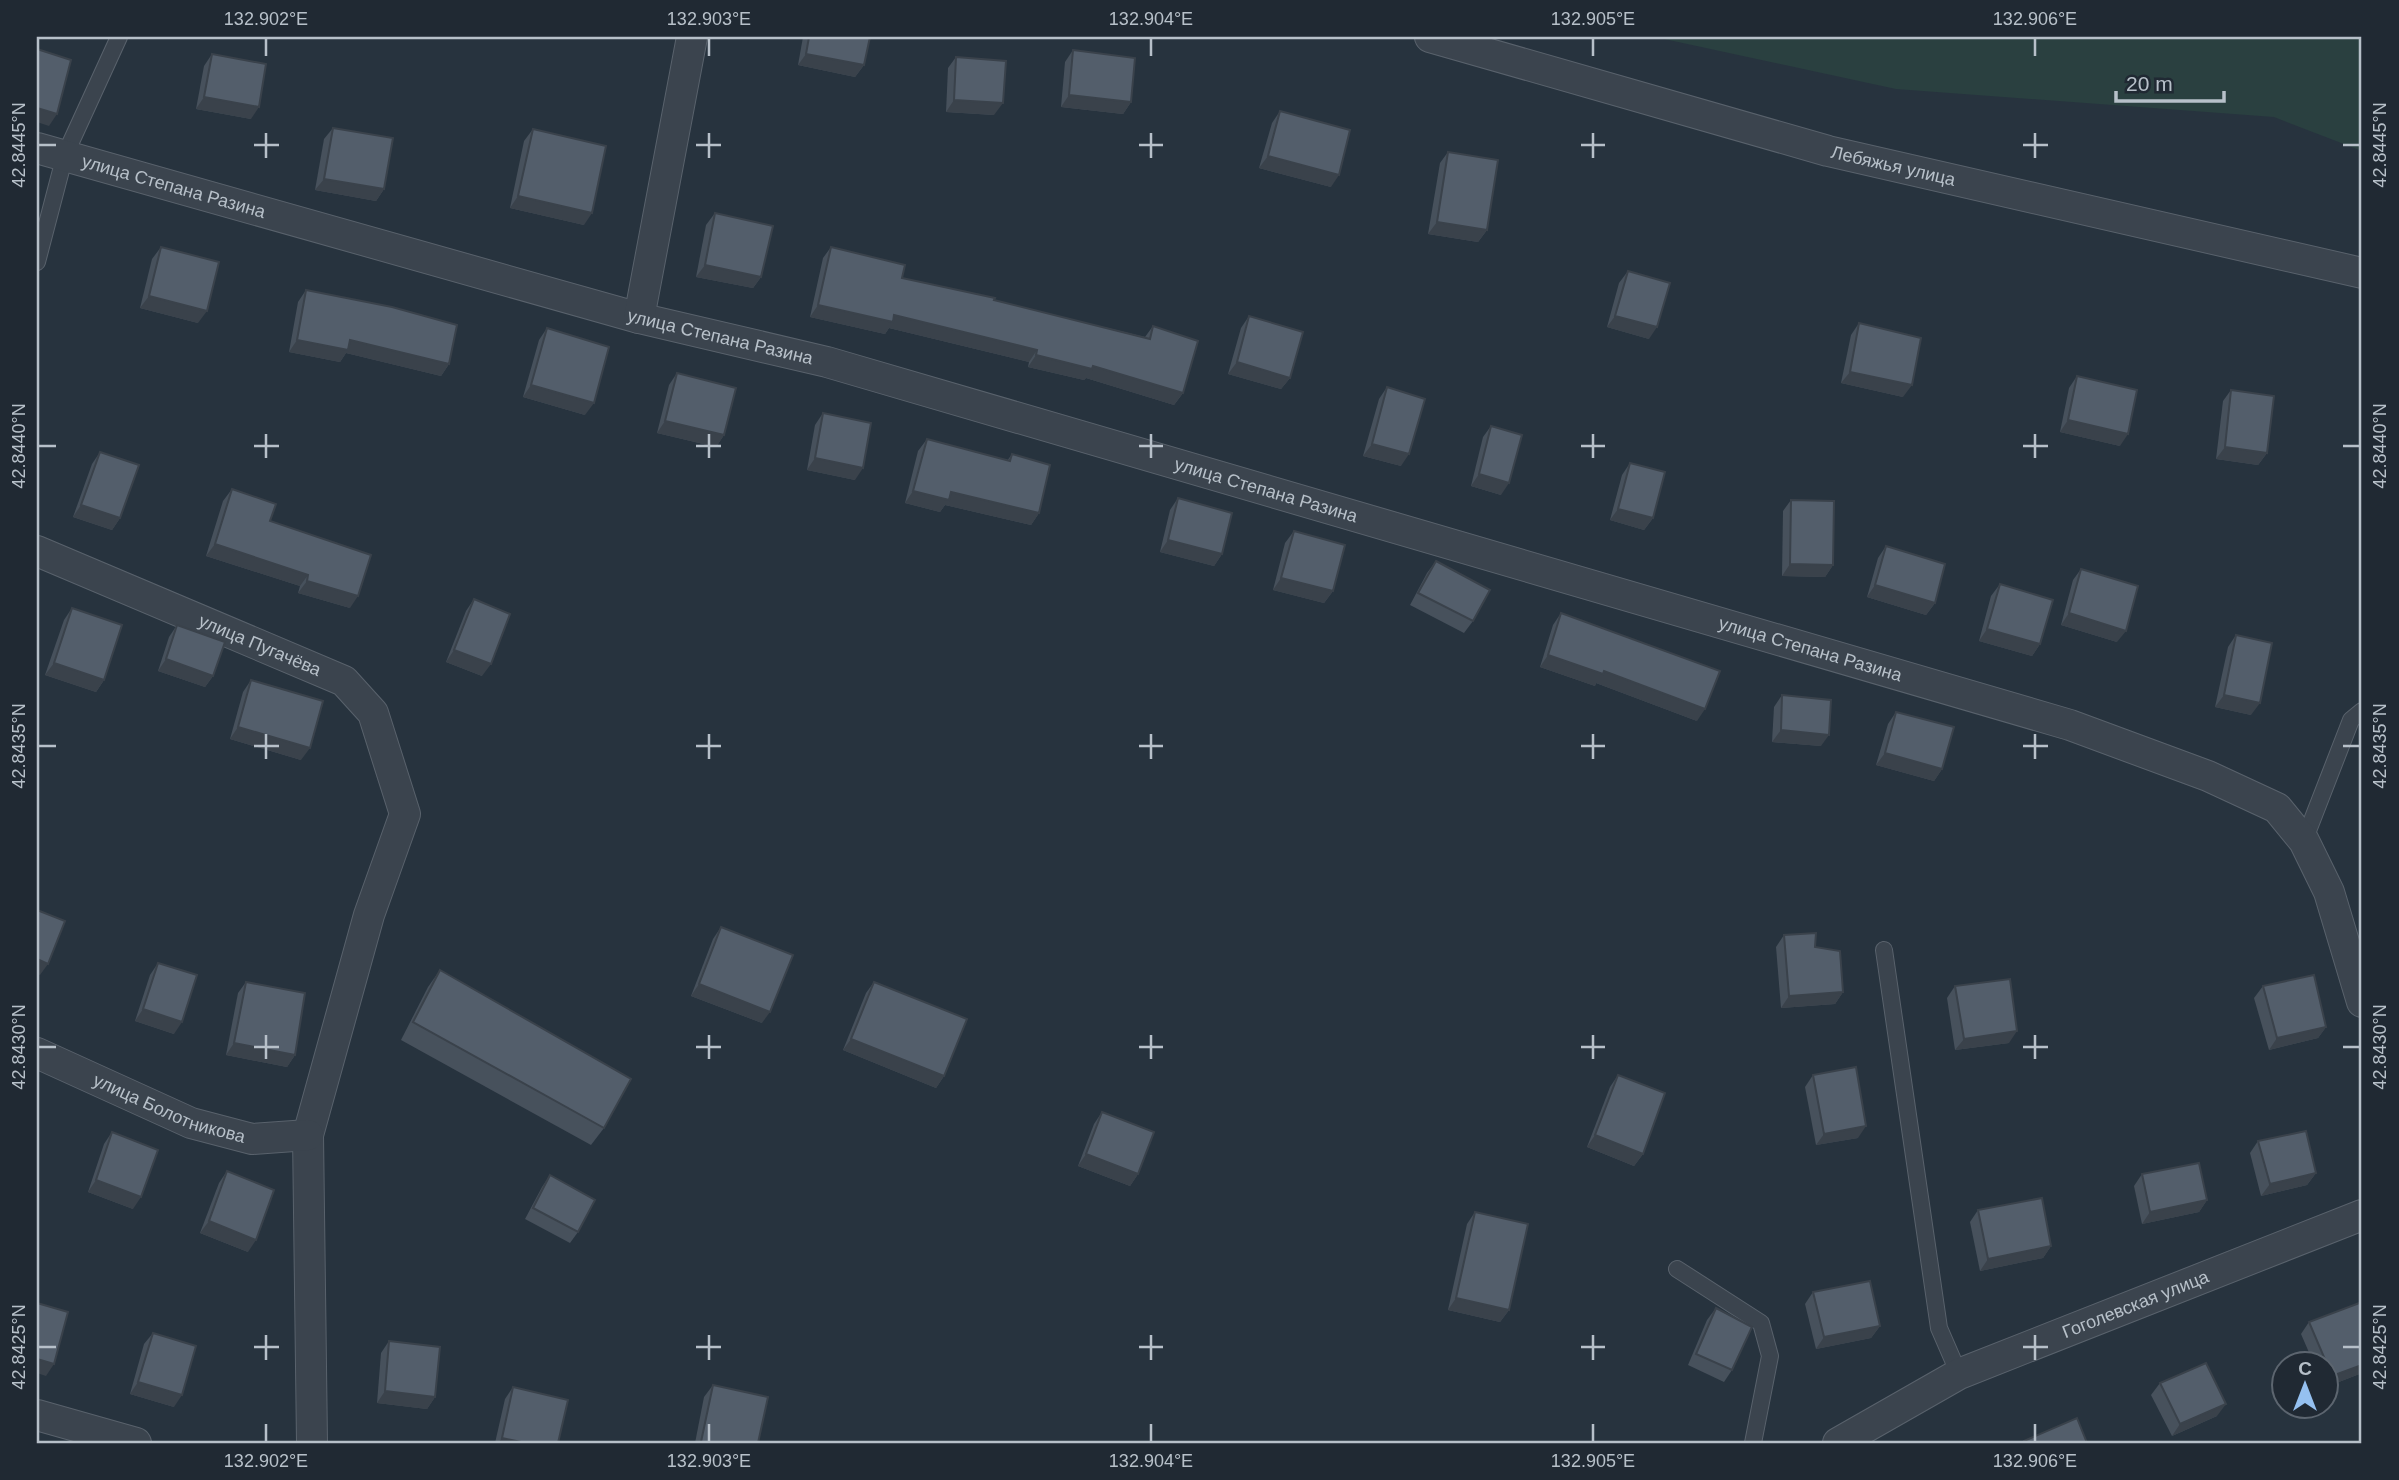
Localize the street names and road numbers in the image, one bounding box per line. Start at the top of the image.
street label: Лебяжья улица [1829,142,1958,190]
street label: улица Степана Разина [80,151,269,222]
street label: улица Степана Разина [625,305,816,369]
street label: улица Степана Разина [1172,454,1361,527]
street label: улица Пугачёва [196,611,325,681]
street label: улица Степана Разина [1716,613,1905,686]
street label: улица Болотникова [90,1070,249,1147]
street label: Гоголевская улица [2059,1266,2213,1342]

